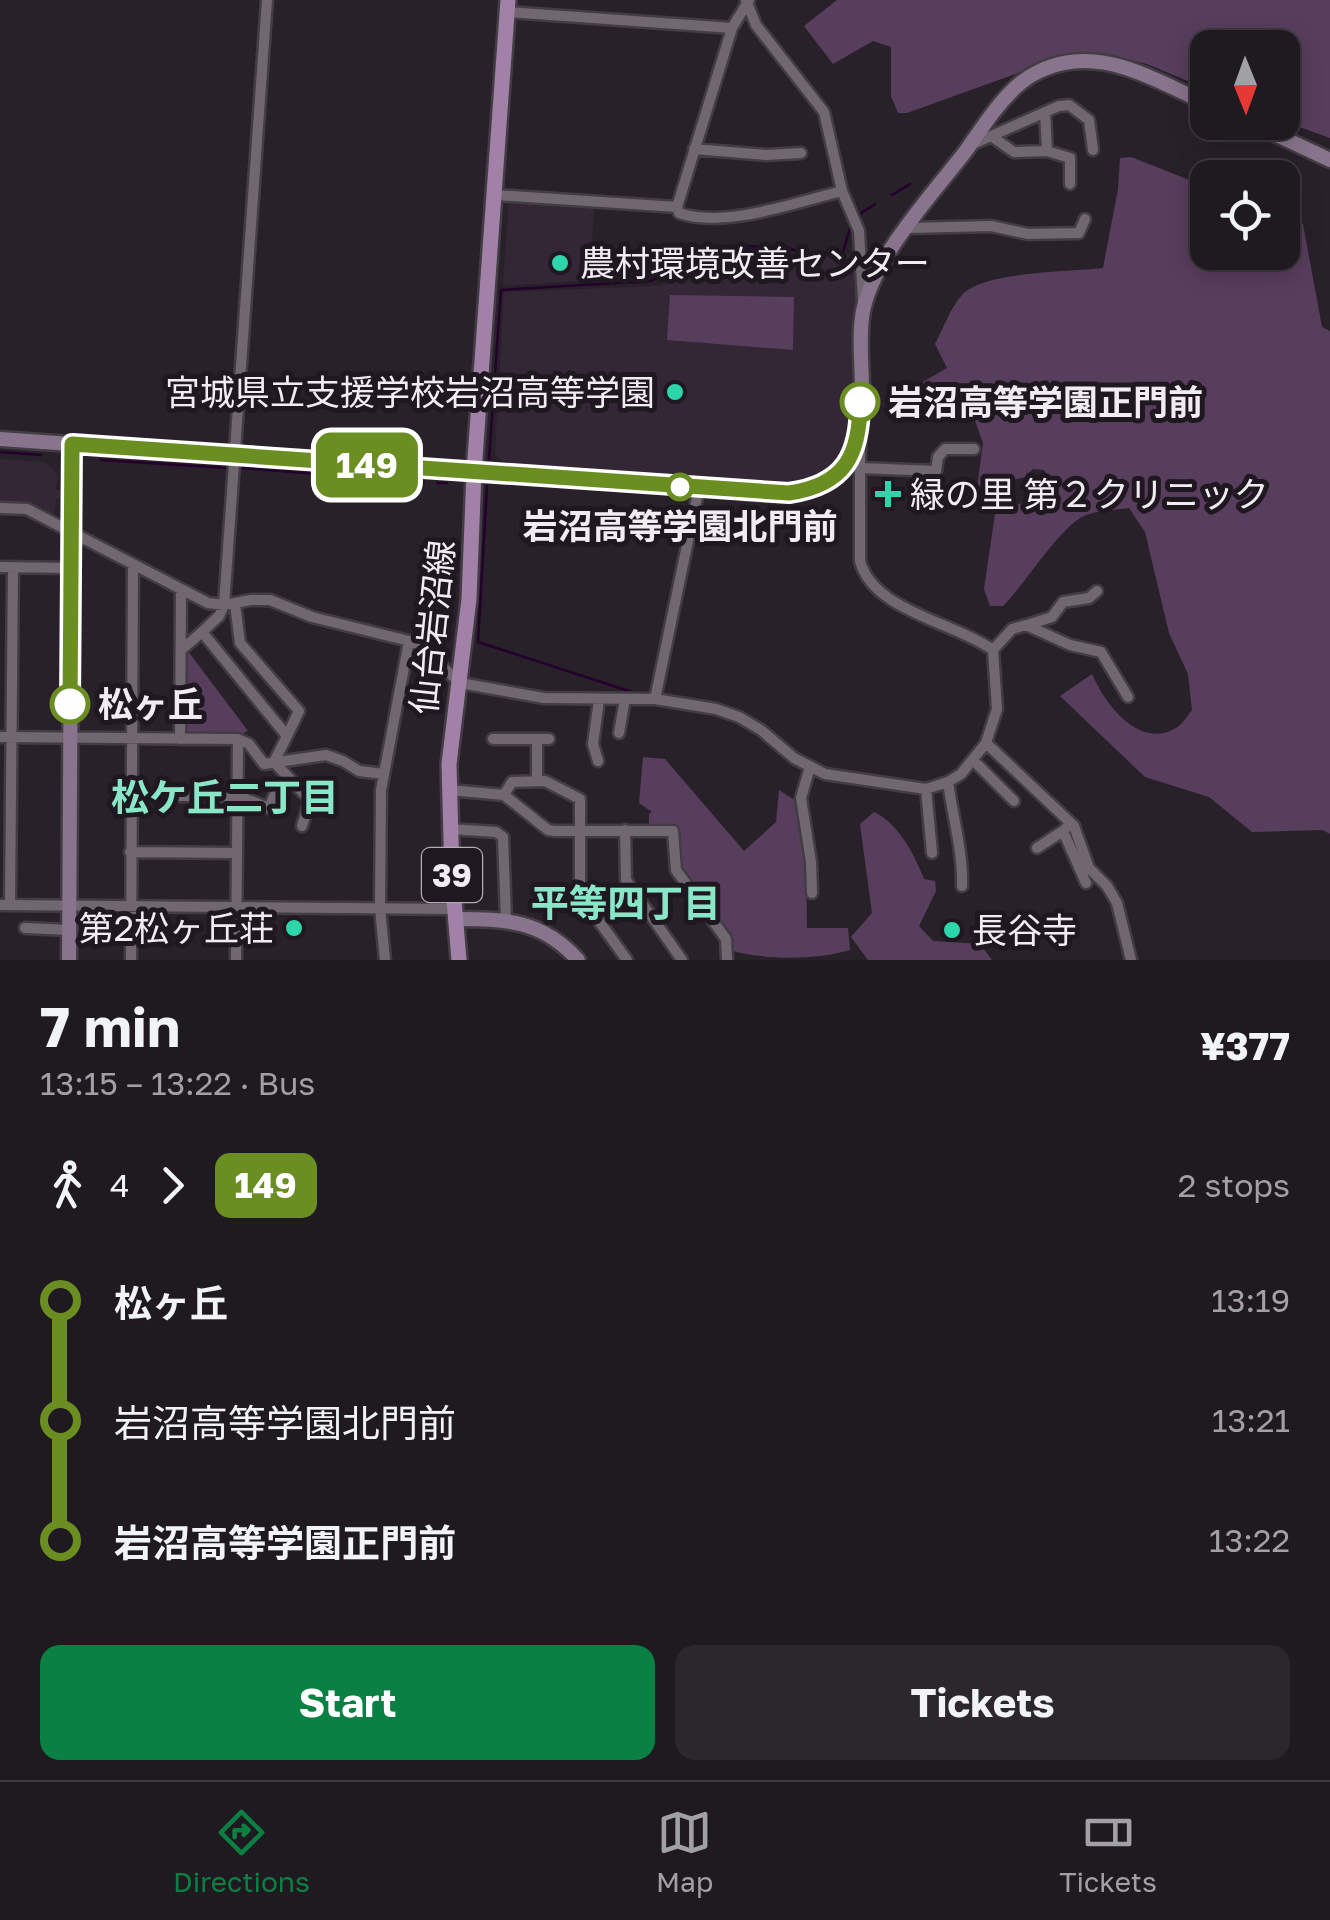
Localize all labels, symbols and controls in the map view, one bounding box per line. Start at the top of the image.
north arrow [1190,30,1300,140]
map controls [1190,30,1300,270]
button: locate [1190,160,1300,270]
place label: 農村環境改善センター [580,242,930,284]
marker: 農村環境改善センター [549,252,571,274]
place label: 宮城県立支援学校岩沼高等学園 [165,371,655,413]
marker: 宮城県立支援学校岩沼高等学園 [664,381,686,403]
place label: 岩沼高等学園正門前 [888,381,1203,423]
marker: 岩沼高等学園正門前 [841,383,879,421]
line badge: 149 [310,432,424,498]
text: 149 [336,444,398,486]
place label: 緑の里 第２クリニック [910,473,1269,515]
marker: 岩沼高等学園北門前 [667,474,693,500]
marker: 緑の里 第２クリニック [875,481,901,507]
place label: 岩沼高等学園北門前 [522,505,838,547]
street label: 仙台岩沼線 [402,538,462,716]
place label: 松ヶ丘 [98,683,203,725]
marker: 松ヶ丘 [51,685,89,723]
district label: 松ケ丘二丁目 [111,774,339,819]
road number: 39 [422,848,482,902]
district label: 平等四丁目 [531,880,721,925]
place label: 第2松ヶ丘荘 [79,907,274,949]
place label: 長谷寺 [972,909,1077,951]
marker: 第2松ヶ丘荘 [283,917,305,939]
marker: 長谷寺 [941,919,963,941]
text: 7 min [40,993,180,1059]
text: ¥377 [1200,1023,1290,1068]
text: 13:15 – 13:22 · Bus [40,1064,315,1102]
icon: walk [40,1158,95,1213]
icon: forward [145,1158,200,1213]
text: 149 [235,1164,297,1206]
text: 4 [110,1166,130,1204]
text: 2 stops [1178,1166,1290,1204]
text: 松ヶ丘 [114,1280,228,1325]
text: 13:19 [1211,1281,1290,1319]
text: 岩沼高等学園北門前 [114,1400,456,1445]
text: 13:21 [1212,1401,1290,1439]
text: 岩沼高等学園正門前 [114,1520,456,1565]
text: 13:22 [1209,1521,1290,1559]
button: Start [40,1645,655,1760]
button: Tickets [675,1645,1290,1760]
tab: Directions [173,1805,310,1898]
tab: Map [656,1805,713,1898]
tab: Tickets [1059,1805,1157,1898]

